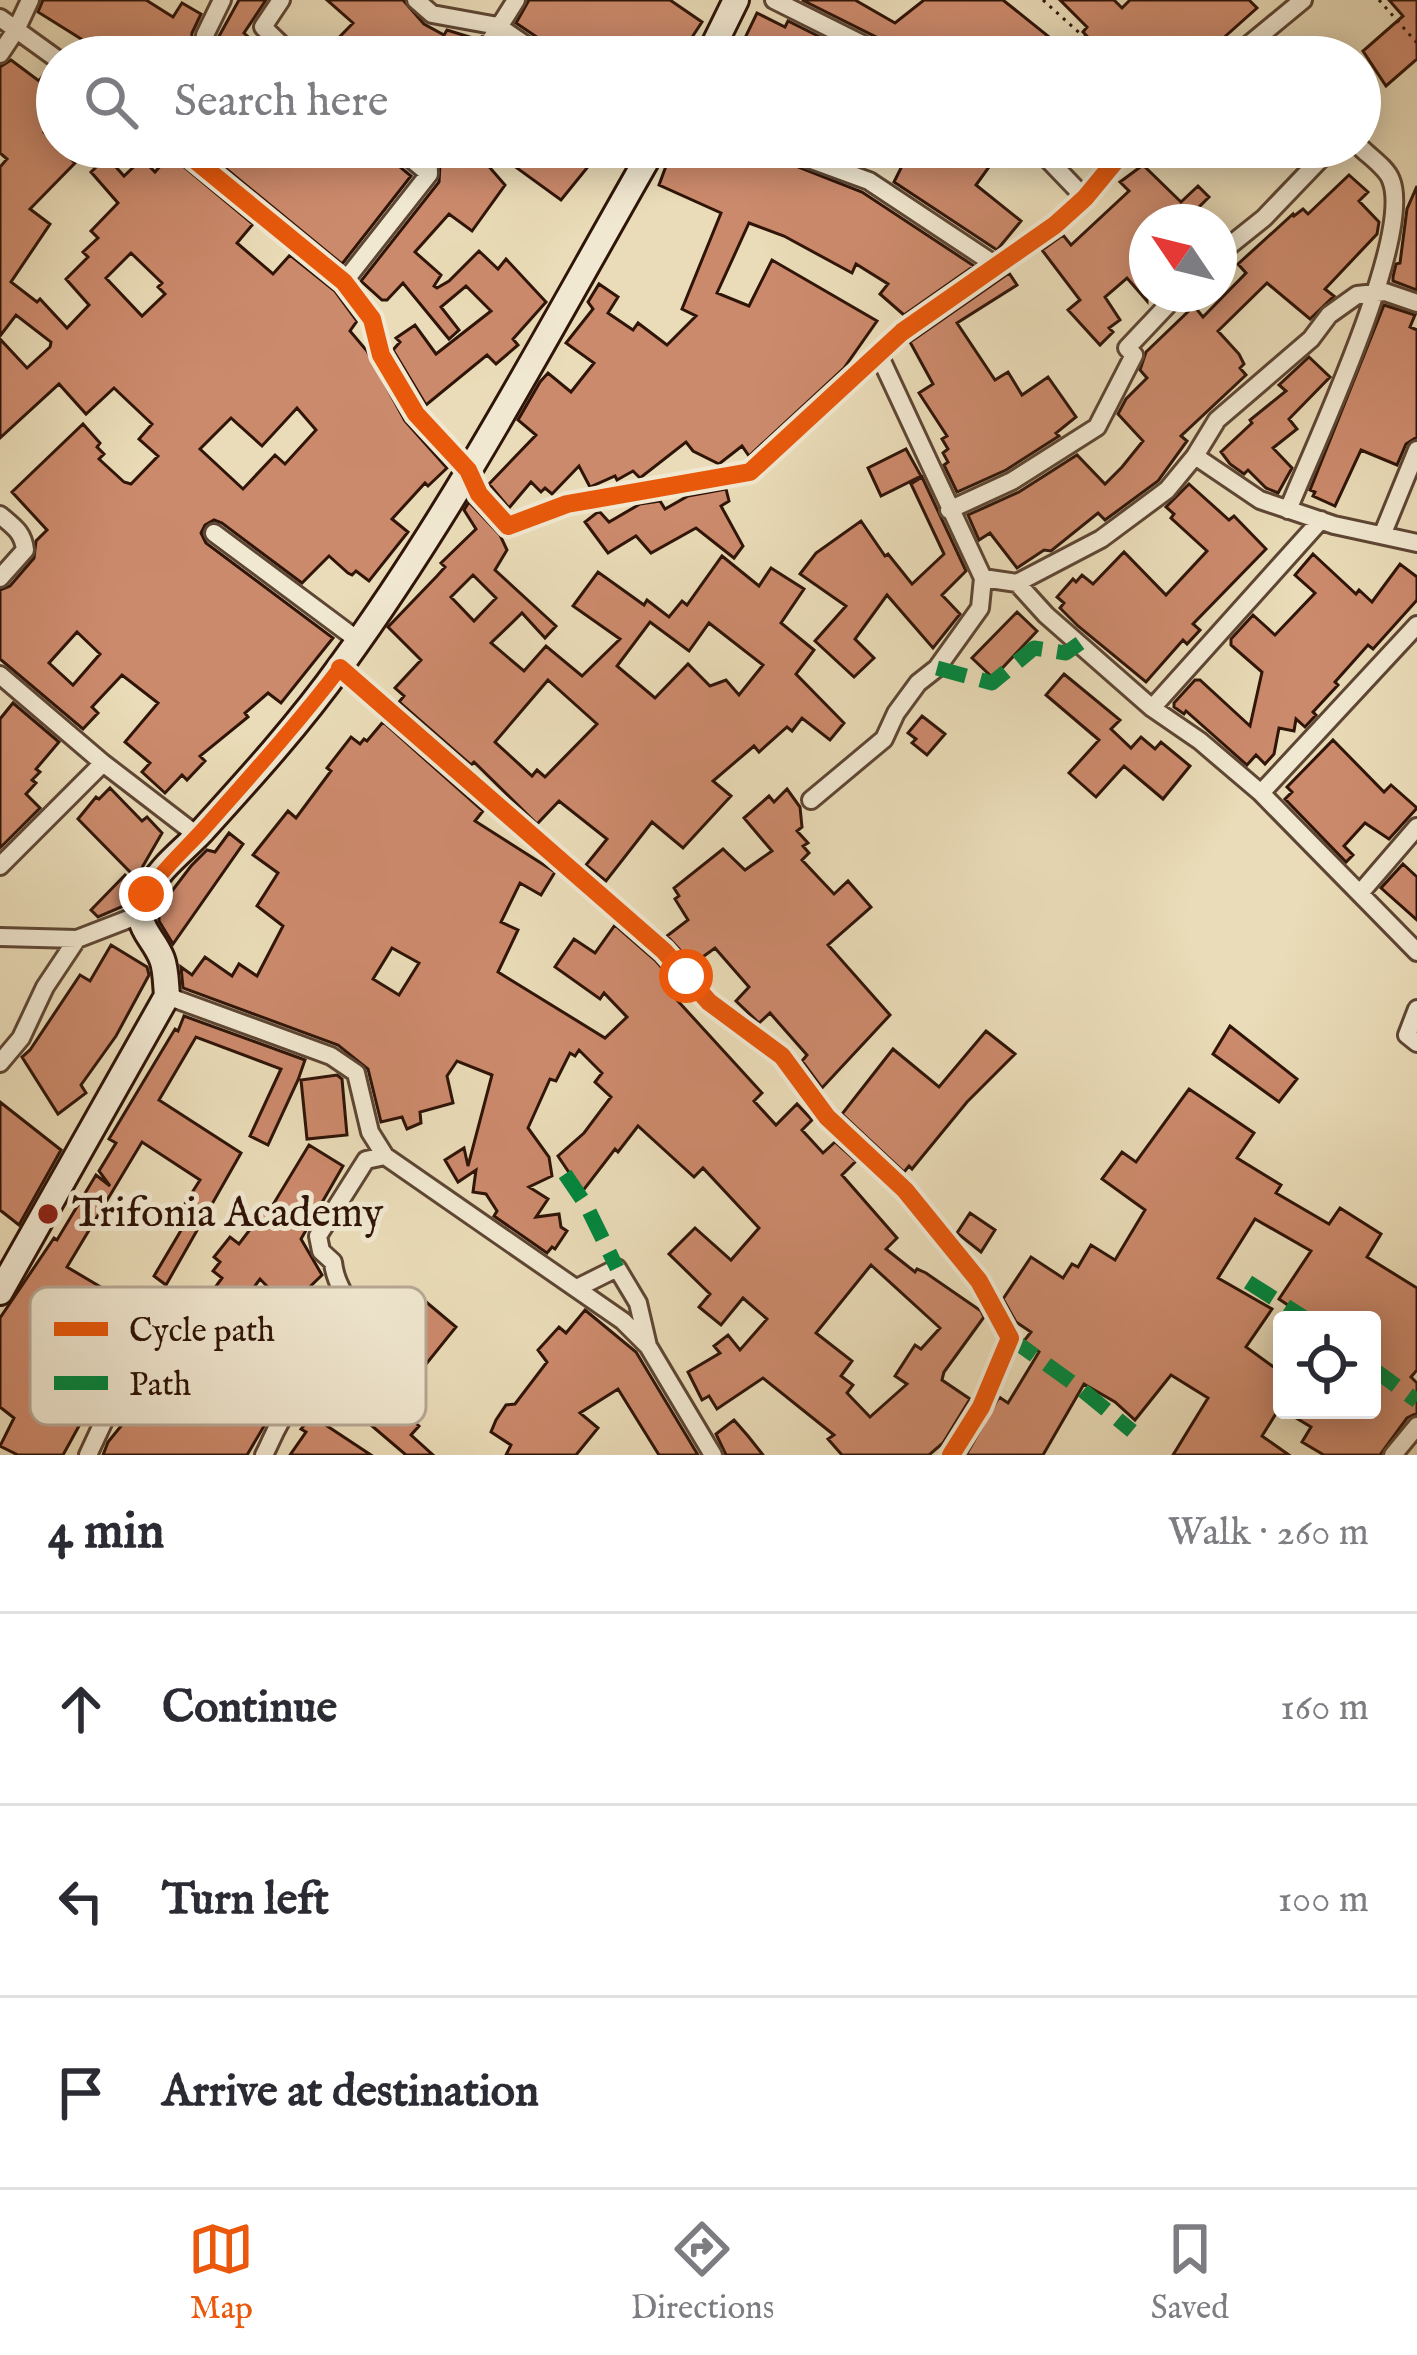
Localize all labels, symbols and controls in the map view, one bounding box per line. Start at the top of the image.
search box [36,36,1381,168]
icon: search [78,69,144,135]
text: Search here [174,74,388,131]
north arrow [1129,204,1237,312]
route end [119,867,173,921]
route start [659,949,713,1003]
place label: Trifonia Academy [72,1188,384,1241]
marker: Trifonia Academy [35,1201,61,1227]
legend [30,1287,426,1425]
text: Cycle path [129,1311,275,1353]
map controls [1273,1311,1381,1419]
button: locate [1273,1311,1381,1419]
text: Path [129,1365,191,1407]
text: 4 min [48,1501,164,1566]
text: Walk · 260 m [1168,1509,1369,1558]
icon: ahead [48,1676,114,1742]
text: Continue [162,1680,337,1737]
text: 160 m [1280,1684,1369,1733]
icon: left [48,1868,114,1934]
text: Turn left [162,1872,329,1929]
text: 100 m [1278,1876,1369,1925]
icon: arrive [48,2060,114,2126]
text: Arrive at destination [162,2064,539,2121]
tab: Map [188,2216,254,2330]
tab: Directions [631,2216,774,2330]
tab: Saved [1151,2216,1229,2330]

